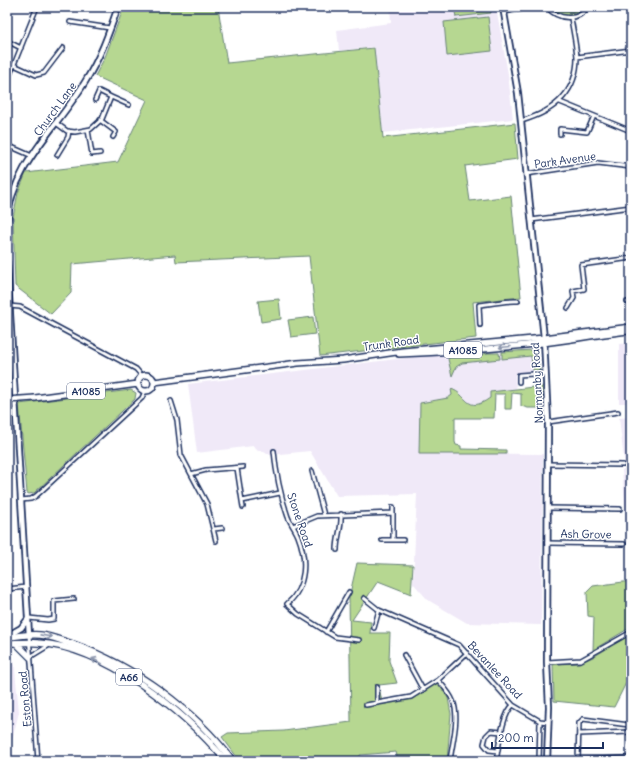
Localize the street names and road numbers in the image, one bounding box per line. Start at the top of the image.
street label: Church Lane [31,79,79,139]
street label: Park Avenue [533,149,597,171]
street label: Trunk Road [362,332,420,354]
road number: A1085 [444,342,482,358]
street label: Normanby Road [528,342,546,424]
road number: A1085 [67,383,105,399]
street label: Stone Road [284,491,316,550]
street label: Ash Grove [560,527,612,541]
street label: Bevanlee Road [465,638,526,702]
road number: A66 [116,669,142,685]
street label: Eston Road [16,670,34,728]

